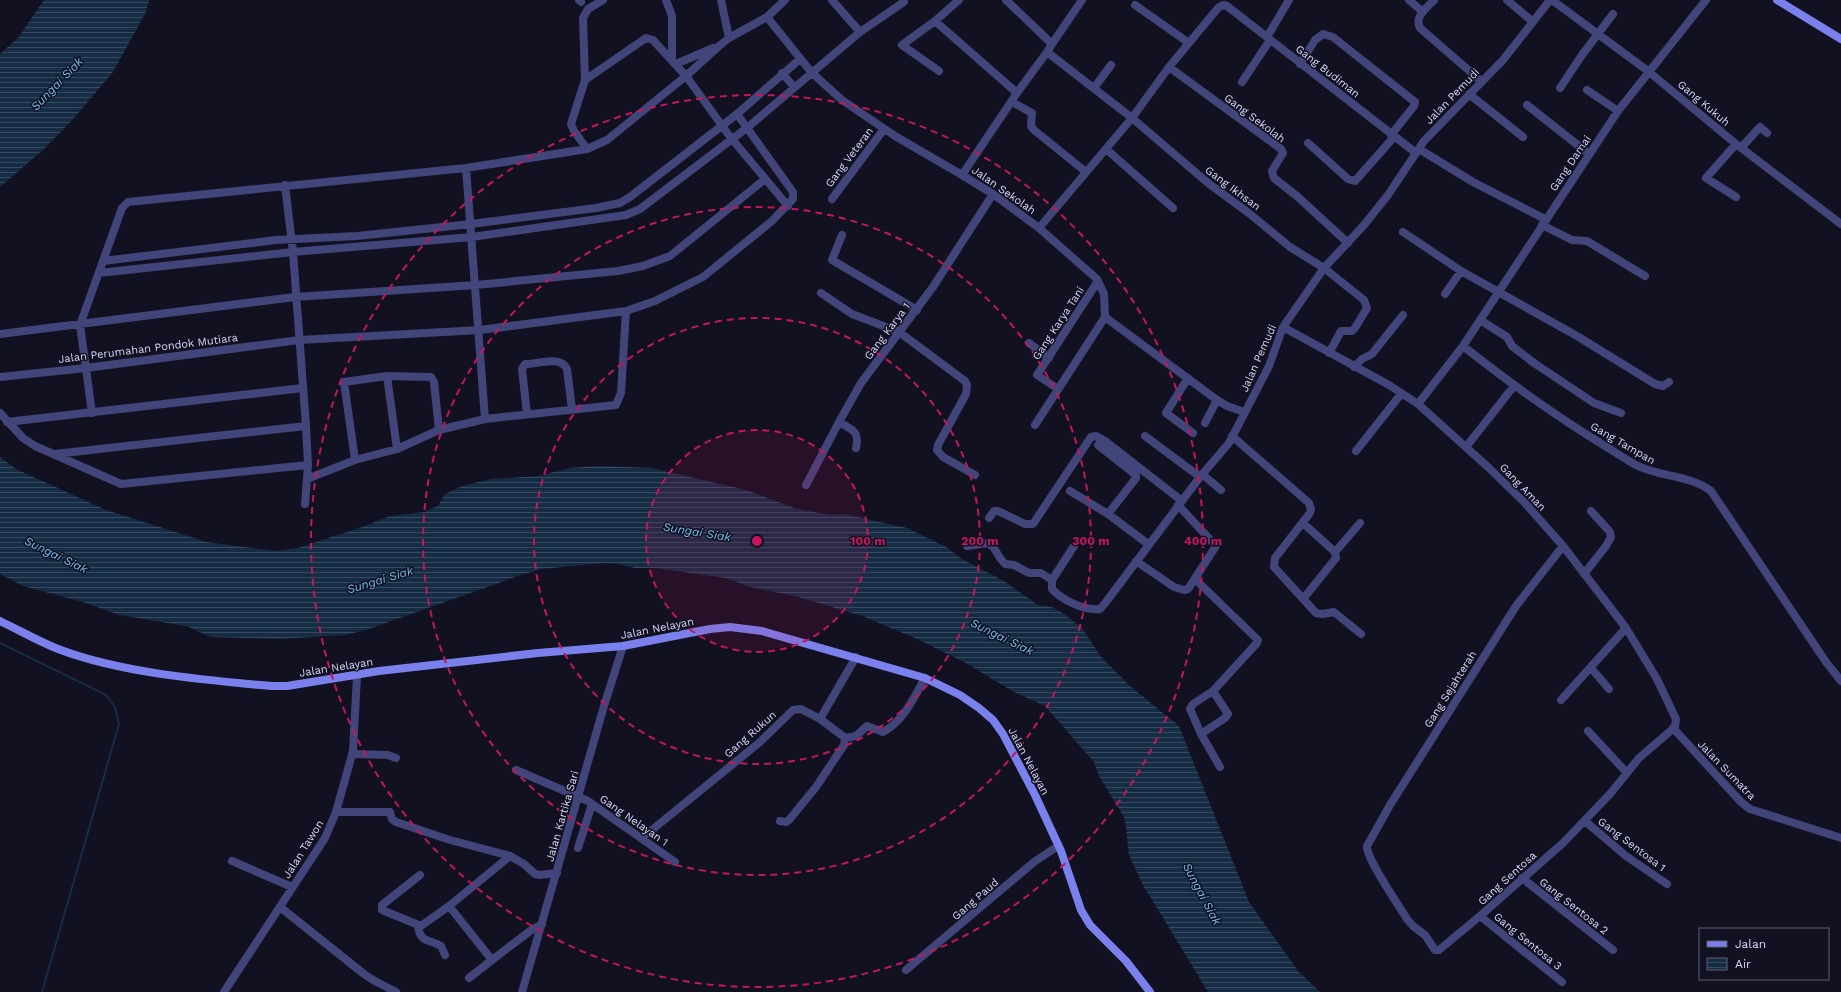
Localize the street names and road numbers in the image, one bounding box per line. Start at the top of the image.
street label: Gang Budiman [1293,42,1362,101]
street label: Jalan Pemudi [1423,66,1482,127]
street label: Gang Kukuh [1675,78,1732,129]
street label: Gang Sekolah [1222,91,1288,146]
street label: Gang Veteran [823,125,876,190]
street label: Gang Damai [1547,133,1594,194]
street label: Gang Ikhsan [1203,163,1263,213]
street label: Jalan Sekolah [969,164,1038,217]
street label: Gang Karya Tani [1030,284,1087,362]
street label: Gang Karya 1 [862,300,913,362]
street label: Jalan Pemudi [1238,322,1279,394]
street label: Jalan Perumahan Pondok Mutiara [58,331,238,366]
street label: Gang Tampan [1588,420,1657,467]
street label: Gang Aman [1497,461,1548,514]
street label: Jalan Nelayan [619,615,695,642]
street label: Gang Sejahterah [1422,648,1479,730]
street label: Jalan Nelayan [298,655,374,680]
street label: Gang Rukun [722,708,779,760]
street label: Jalan Nelayan [1005,725,1052,797]
street label: Jalan Sumatra [1695,738,1758,803]
street label: Jalan Kartika Sari [543,769,582,863]
street label: Gang Nelayan 1 [597,792,670,849]
street label: Gang Sentosa 1 [1595,815,1668,874]
street label: Jalan Tawon [280,818,326,881]
street label: Gang Sentosa [1476,849,1539,908]
street label: Gang Sentosa 2 [1537,875,1611,937]
street label: Gang Paud [949,876,1001,923]
street label: Gang Sentosa 3 [1491,910,1564,973]

